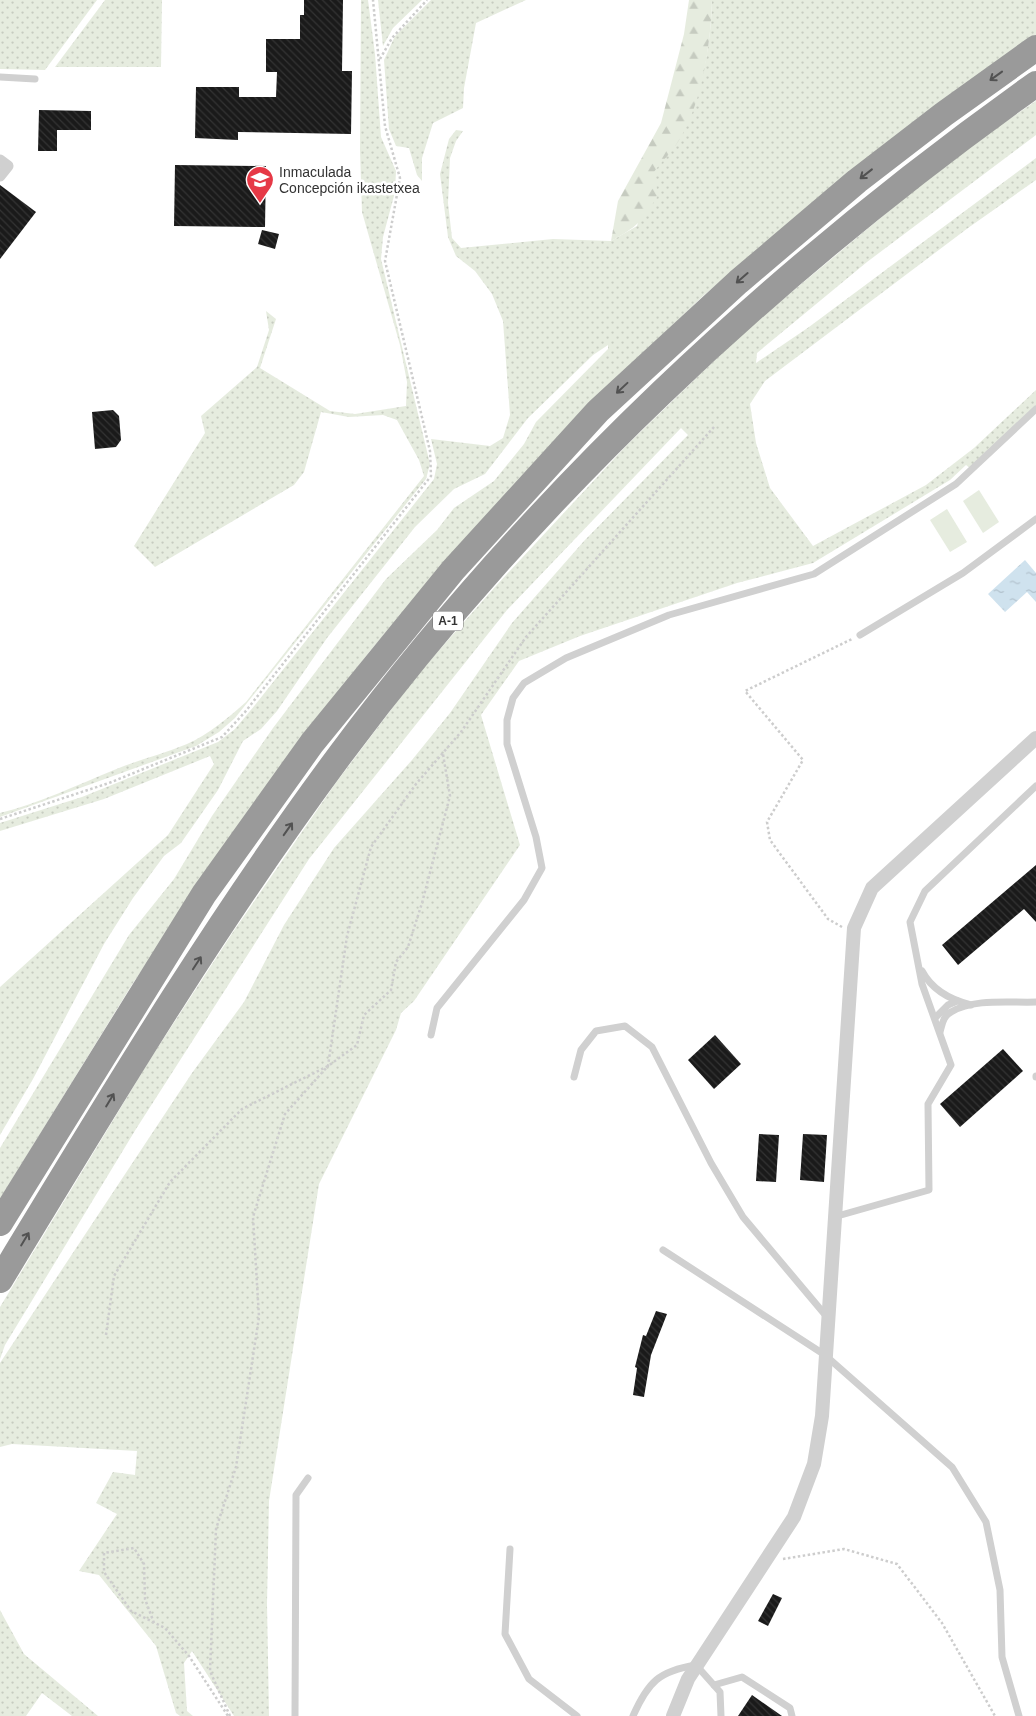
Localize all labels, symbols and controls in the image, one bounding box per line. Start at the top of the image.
one-way arrow [989,71,1003,81]
place label: Inmaculada Concepción ikastetxea [279,164,420,196]
school or university icon: Inmaculada Concepción ikastetxea [245,165,275,204]
one-way arrow [860,168,873,179]
one-way arrow [736,273,749,284]
one-way arrow [616,382,629,394]
road number: A-1 [433,612,463,630]
one-way arrow [283,822,293,836]
one-way arrow [192,956,202,970]
one-way arrow [105,1093,115,1107]
one-way arrow [21,1232,31,1246]

